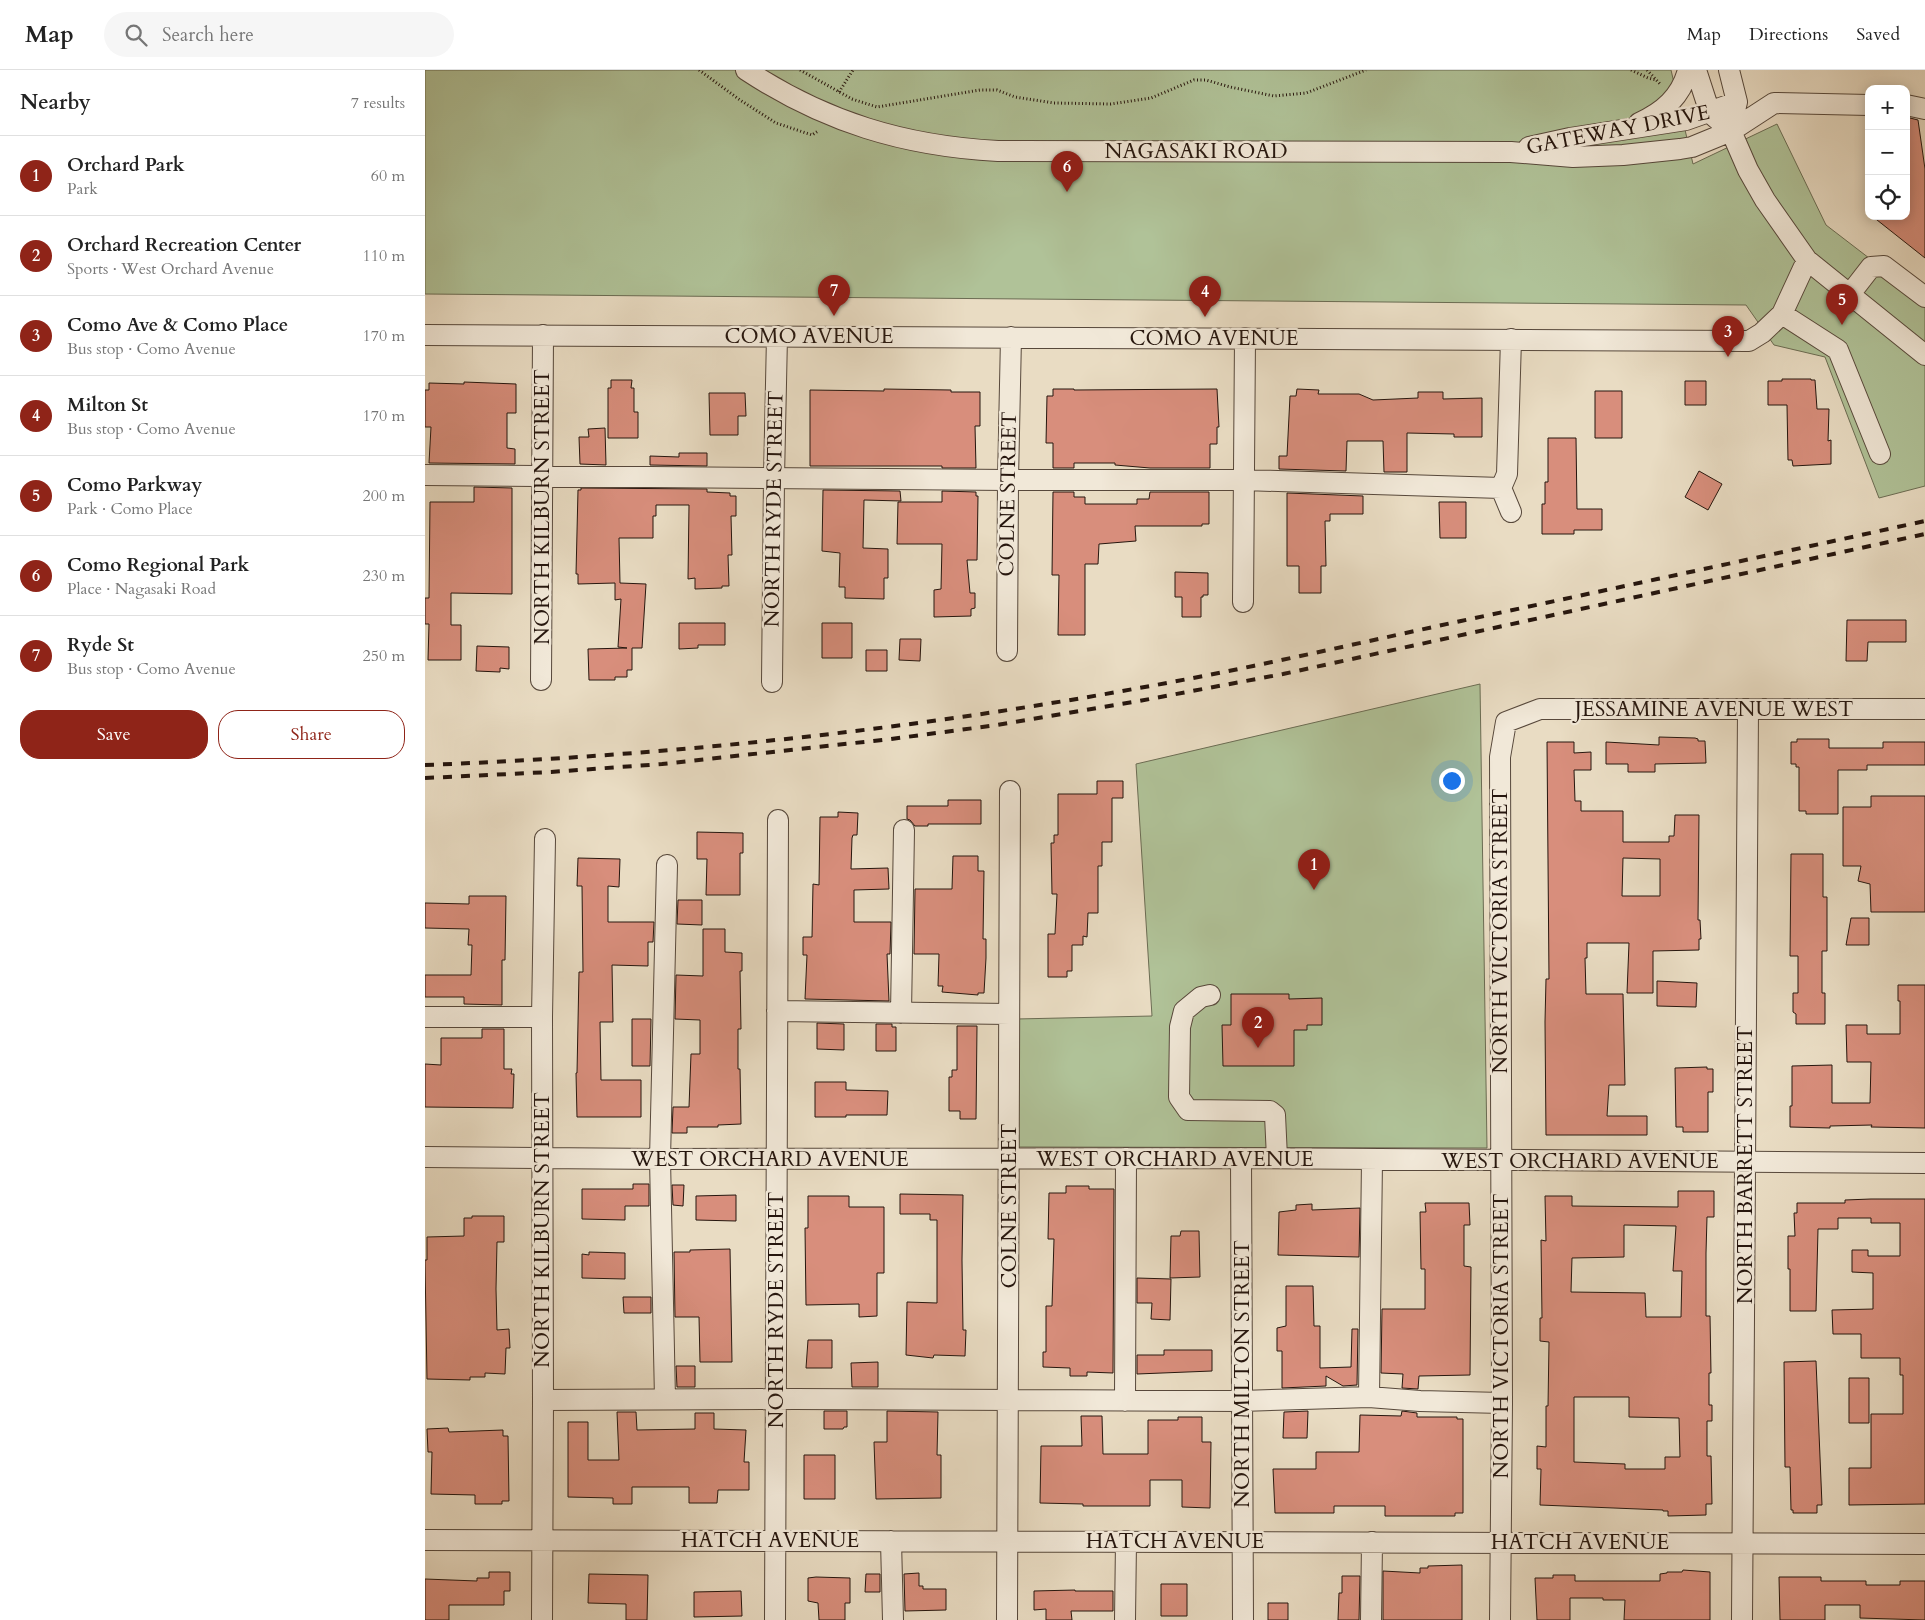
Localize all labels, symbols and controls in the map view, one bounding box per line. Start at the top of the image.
search box [104,12,454,57]
text: Map [25,18,74,51]
icon: search [122,21,150,49]
text: Search here [162,22,254,48]
text: Map [1687,22,1721,47]
text: Directions [1749,22,1828,47]
text: Saved [1856,22,1900,47]
map controls [1865,85,1910,220]
button: + [1865,85,1910,130]
text: Nearby [20,88,91,117]
text: 7 results [351,92,405,114]
street label: GATEWAY DRIVE [1524,98,1712,162]
button: − [1865,130,1910,175]
street label: NAGASAKI ROAD [1104,137,1288,166]
pin: 6 [1051,151,1083,192]
text: Orchard Park [67,152,185,178]
text: 1 [32,165,40,187]
text: 60 m [371,165,405,187]
button: locate [1865,175,1910,220]
text: Park [67,178,98,200]
text: Orchard Recreation Center [67,232,301,258]
text: 2 [32,245,40,267]
text: 110 m [363,245,405,267]
text: Sports · West Orchard Avenue [67,258,274,280]
pin: 7 [818,275,850,316]
pin: 4 [1189,276,1221,317]
pin: 5 [1826,284,1858,325]
text: Como Ave & Como Place [67,312,288,338]
pin: 3 [1712,316,1744,357]
street label: COMO AVENUE [724,322,894,351]
street label: COMO AVENUE [1129,324,1299,353]
text: 3 [32,325,40,347]
text: 170 m [363,325,405,347]
text: Bus stop · Como Avenue [67,338,236,360]
street label: NORTH KILBURN STREET [528,369,557,645]
street label: NORTH RYDE STREET [757,390,791,628]
text: Milton St [67,392,148,418]
text: 4 [32,405,40,427]
text: 170 m [363,405,405,427]
street label: COLNE STREET [992,411,1024,577]
text: Bus stop · Como Avenue [67,418,236,440]
text: Como Parkway [67,472,202,498]
text: 5 [32,485,40,507]
text: 200 m [363,485,405,507]
text: Park · Como Place [67,498,193,520]
text: Como Regional Park [67,552,249,578]
text: 6 [32,565,40,587]
text: 230 m [363,565,405,587]
text: Place · Nagasaki Road [67,578,216,600]
text: Ryde St [67,632,134,658]
text: 7 [32,645,40,667]
text: 250 m [363,645,405,667]
text: Bus stop · Como Avenue [67,658,236,680]
street label: JESSAMINE AVENUE WEST [1572,695,1853,724]
button: Save [20,710,208,759]
button: Share [218,710,405,759]
your location [1439,768,1465,794]
street label: NORTH VICTORIA STREET [1486,788,1515,1074]
pin: 1 [1298,849,1330,890]
pin: 2 [1242,1007,1274,1048]
street label: NORTH BARRETT STREET [1731,1026,1760,1304]
street label: NORTH KILBURN STREET [528,1092,557,1368]
street label: COLNE STREET [995,1123,1024,1289]
street label: WEST ORCHARD AVENUE [630,1145,909,1174]
street label: WEST ORCHARD AVENUE [1035,1145,1314,1174]
street label: WEST ORCHARD AVENUE [1440,1147,1719,1176]
street label: NORTH RYDE STREET [762,1192,791,1428]
street label: NORTH VICTORIA STREET [1487,1193,1516,1479]
street label: NORTH MILTON STREET [1228,1240,1257,1508]
street label: HATCH AVENUE [681,1526,859,1555]
street label: HATCH AVENUE [1086,1527,1264,1556]
street label: HATCH AVENUE [1491,1528,1669,1557]

